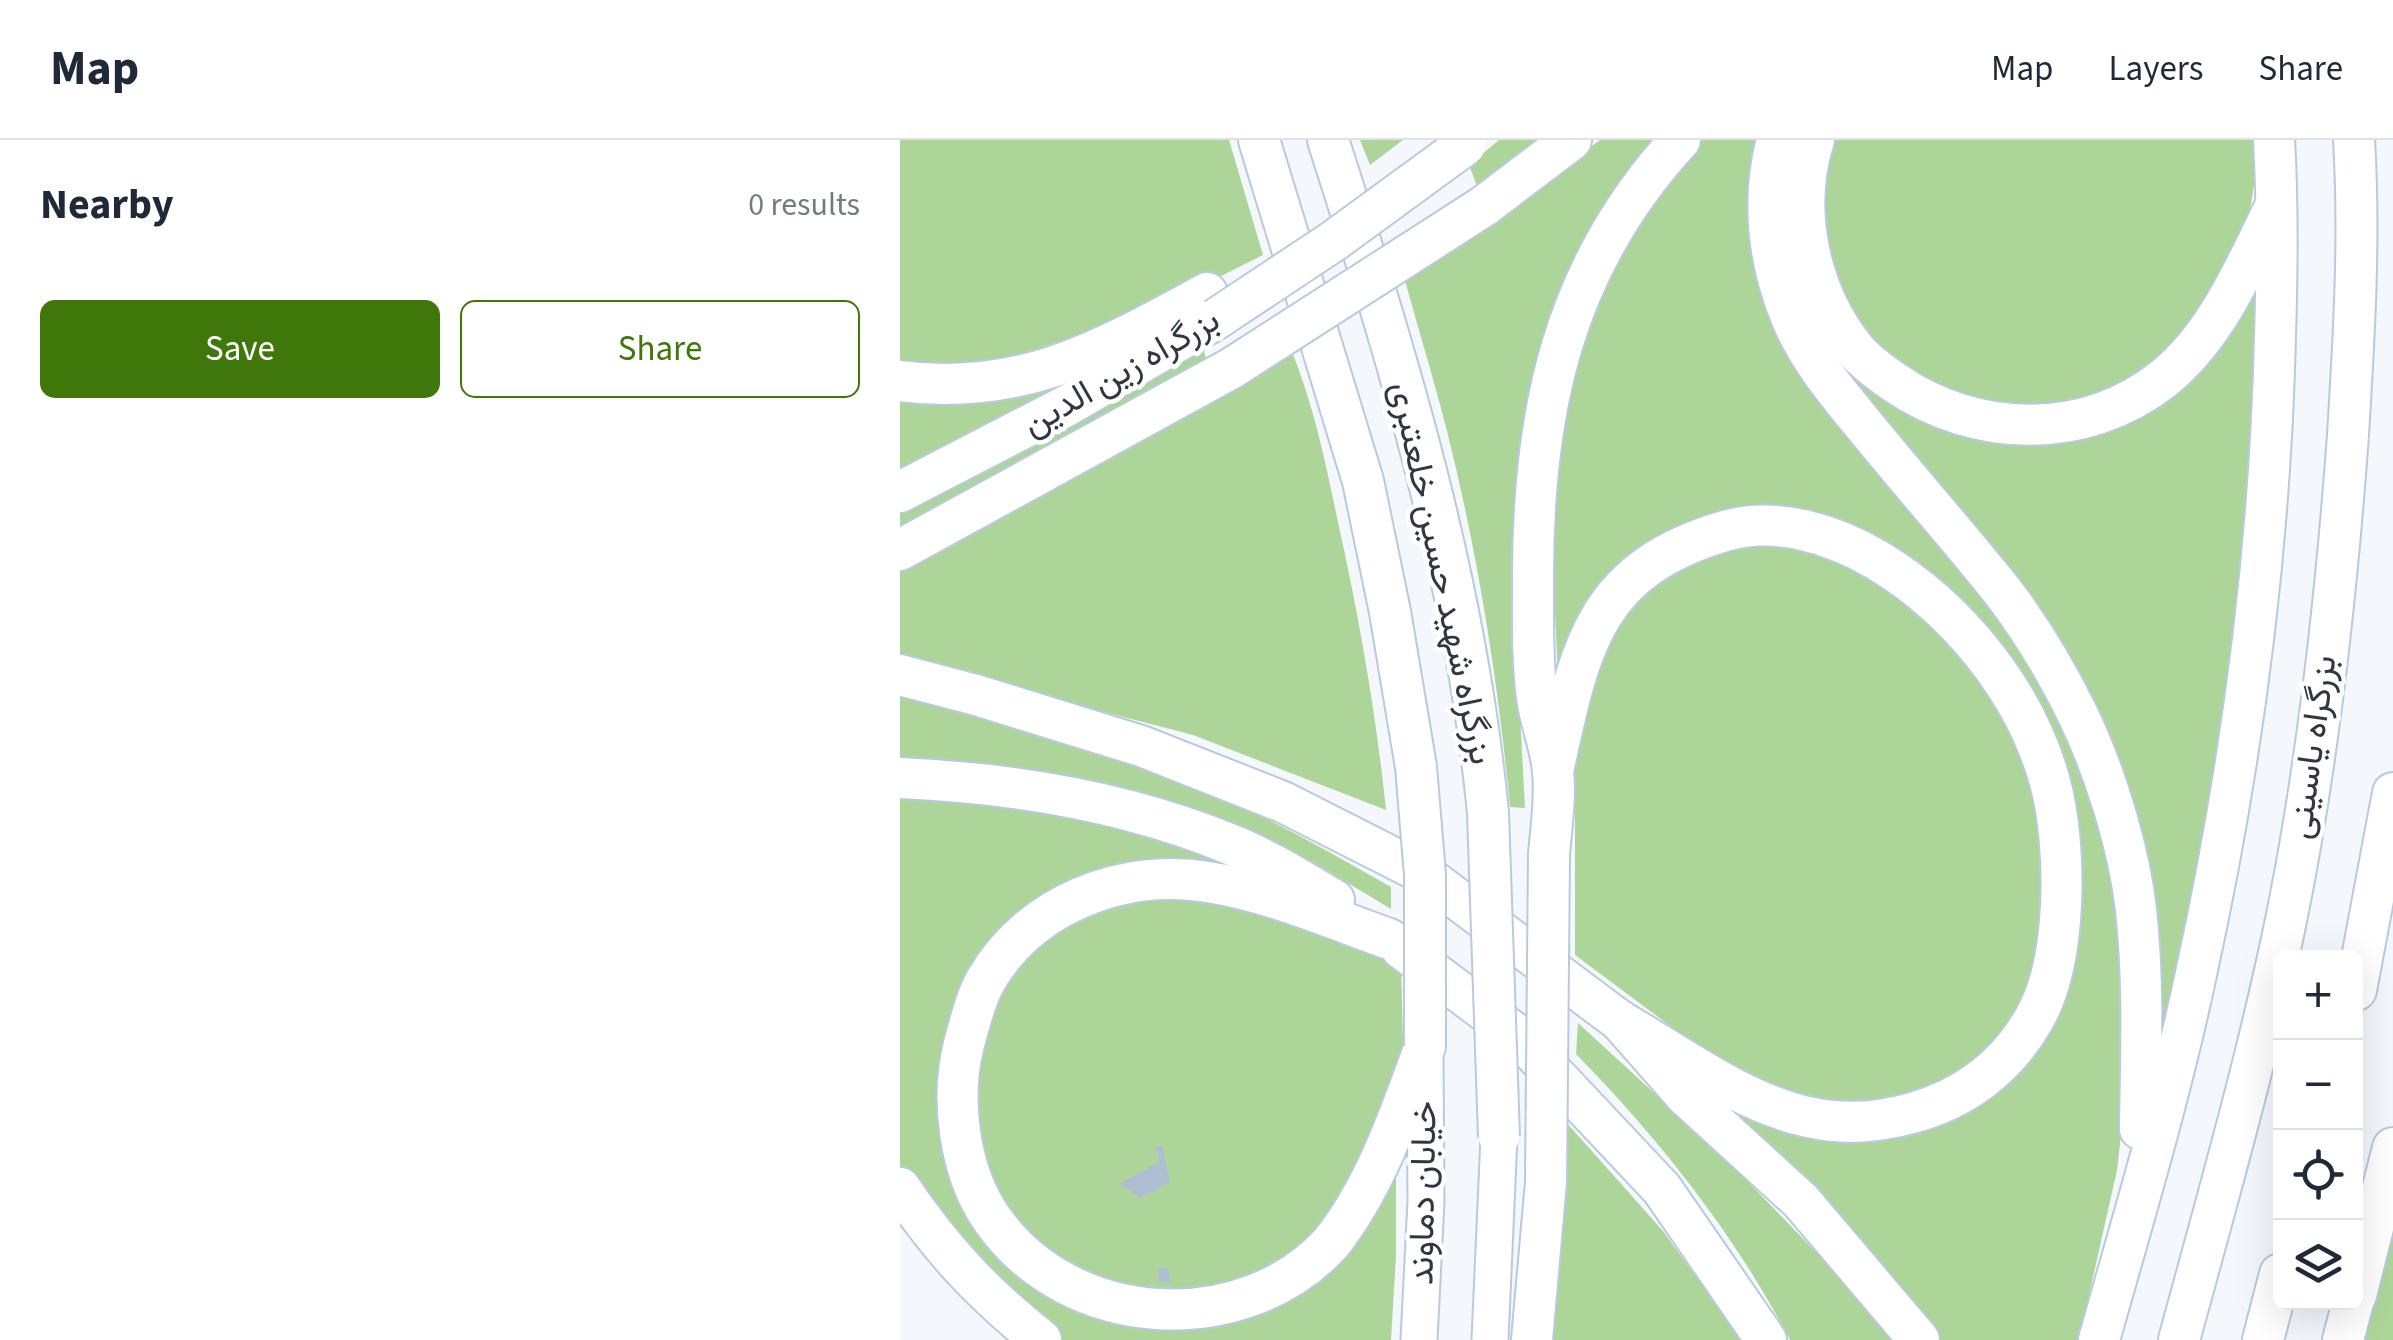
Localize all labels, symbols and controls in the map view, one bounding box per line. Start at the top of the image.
text: Map [50,35,139,103]
text: Map [1991,44,2054,94]
text: Layers [2109,44,2203,94]
text: Share [2258,44,2343,94]
text: Nearby [40,175,174,235]
text: 0 results [748,182,860,228]
street label: بزرگراه زین الدین [1013,295,1229,449]
button: Save [40,300,440,398]
button: Share [460,300,860,398]
street label: بزرگراه شهید حسین خلعتبری [1377,377,1507,769]
street label: بزرگراه یاسینی [2274,652,2350,842]
map controls [2273,950,2363,1310]
button: + [2273,950,2363,1040]
button: − [2273,1040,2363,1130]
street label: خیابان دماوند [1396,1100,1450,1286]
button: locate [2273,1130,2363,1220]
button: layers [2273,1220,2363,1310]

